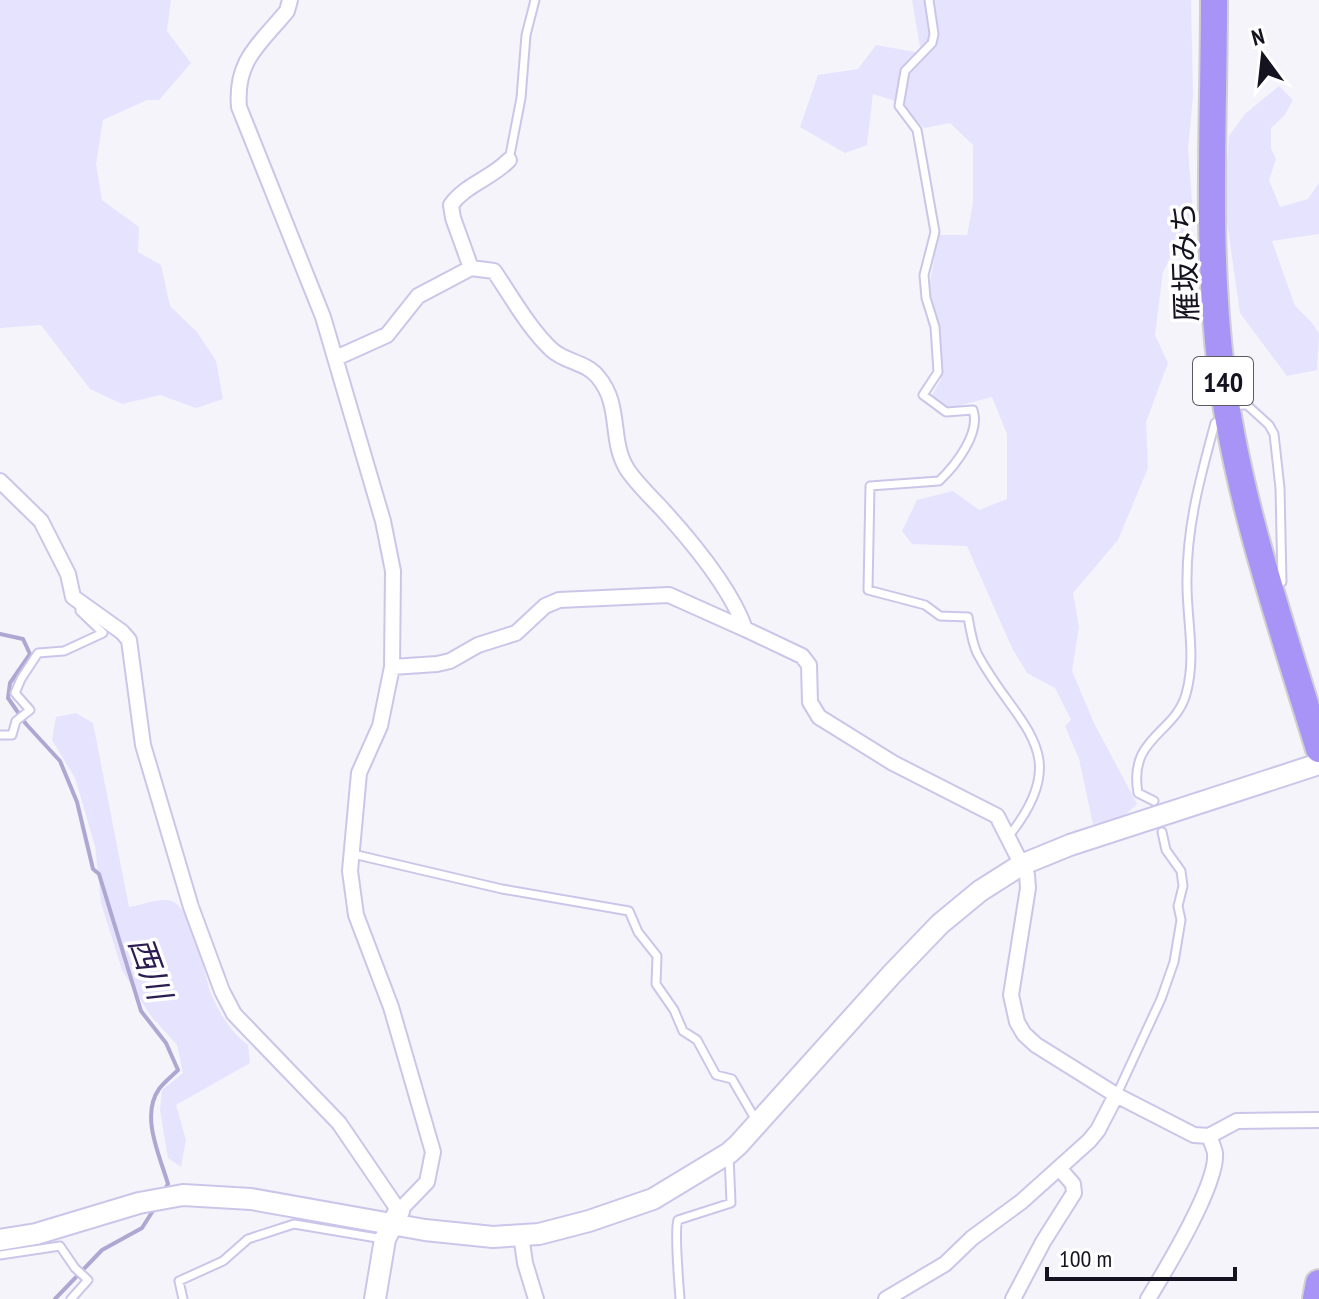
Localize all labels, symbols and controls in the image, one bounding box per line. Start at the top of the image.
north arrow [1223,16,1303,96]
text: N [1248,22,1267,52]
street label: 雁坂みち [1162,201,1206,323]
road number: 140 [1193,357,1253,405]
water label: 西川 [120,931,183,1008]
scale bar [1047,1231,1235,1281]
text: 100 m [1059,1243,1112,1274]

